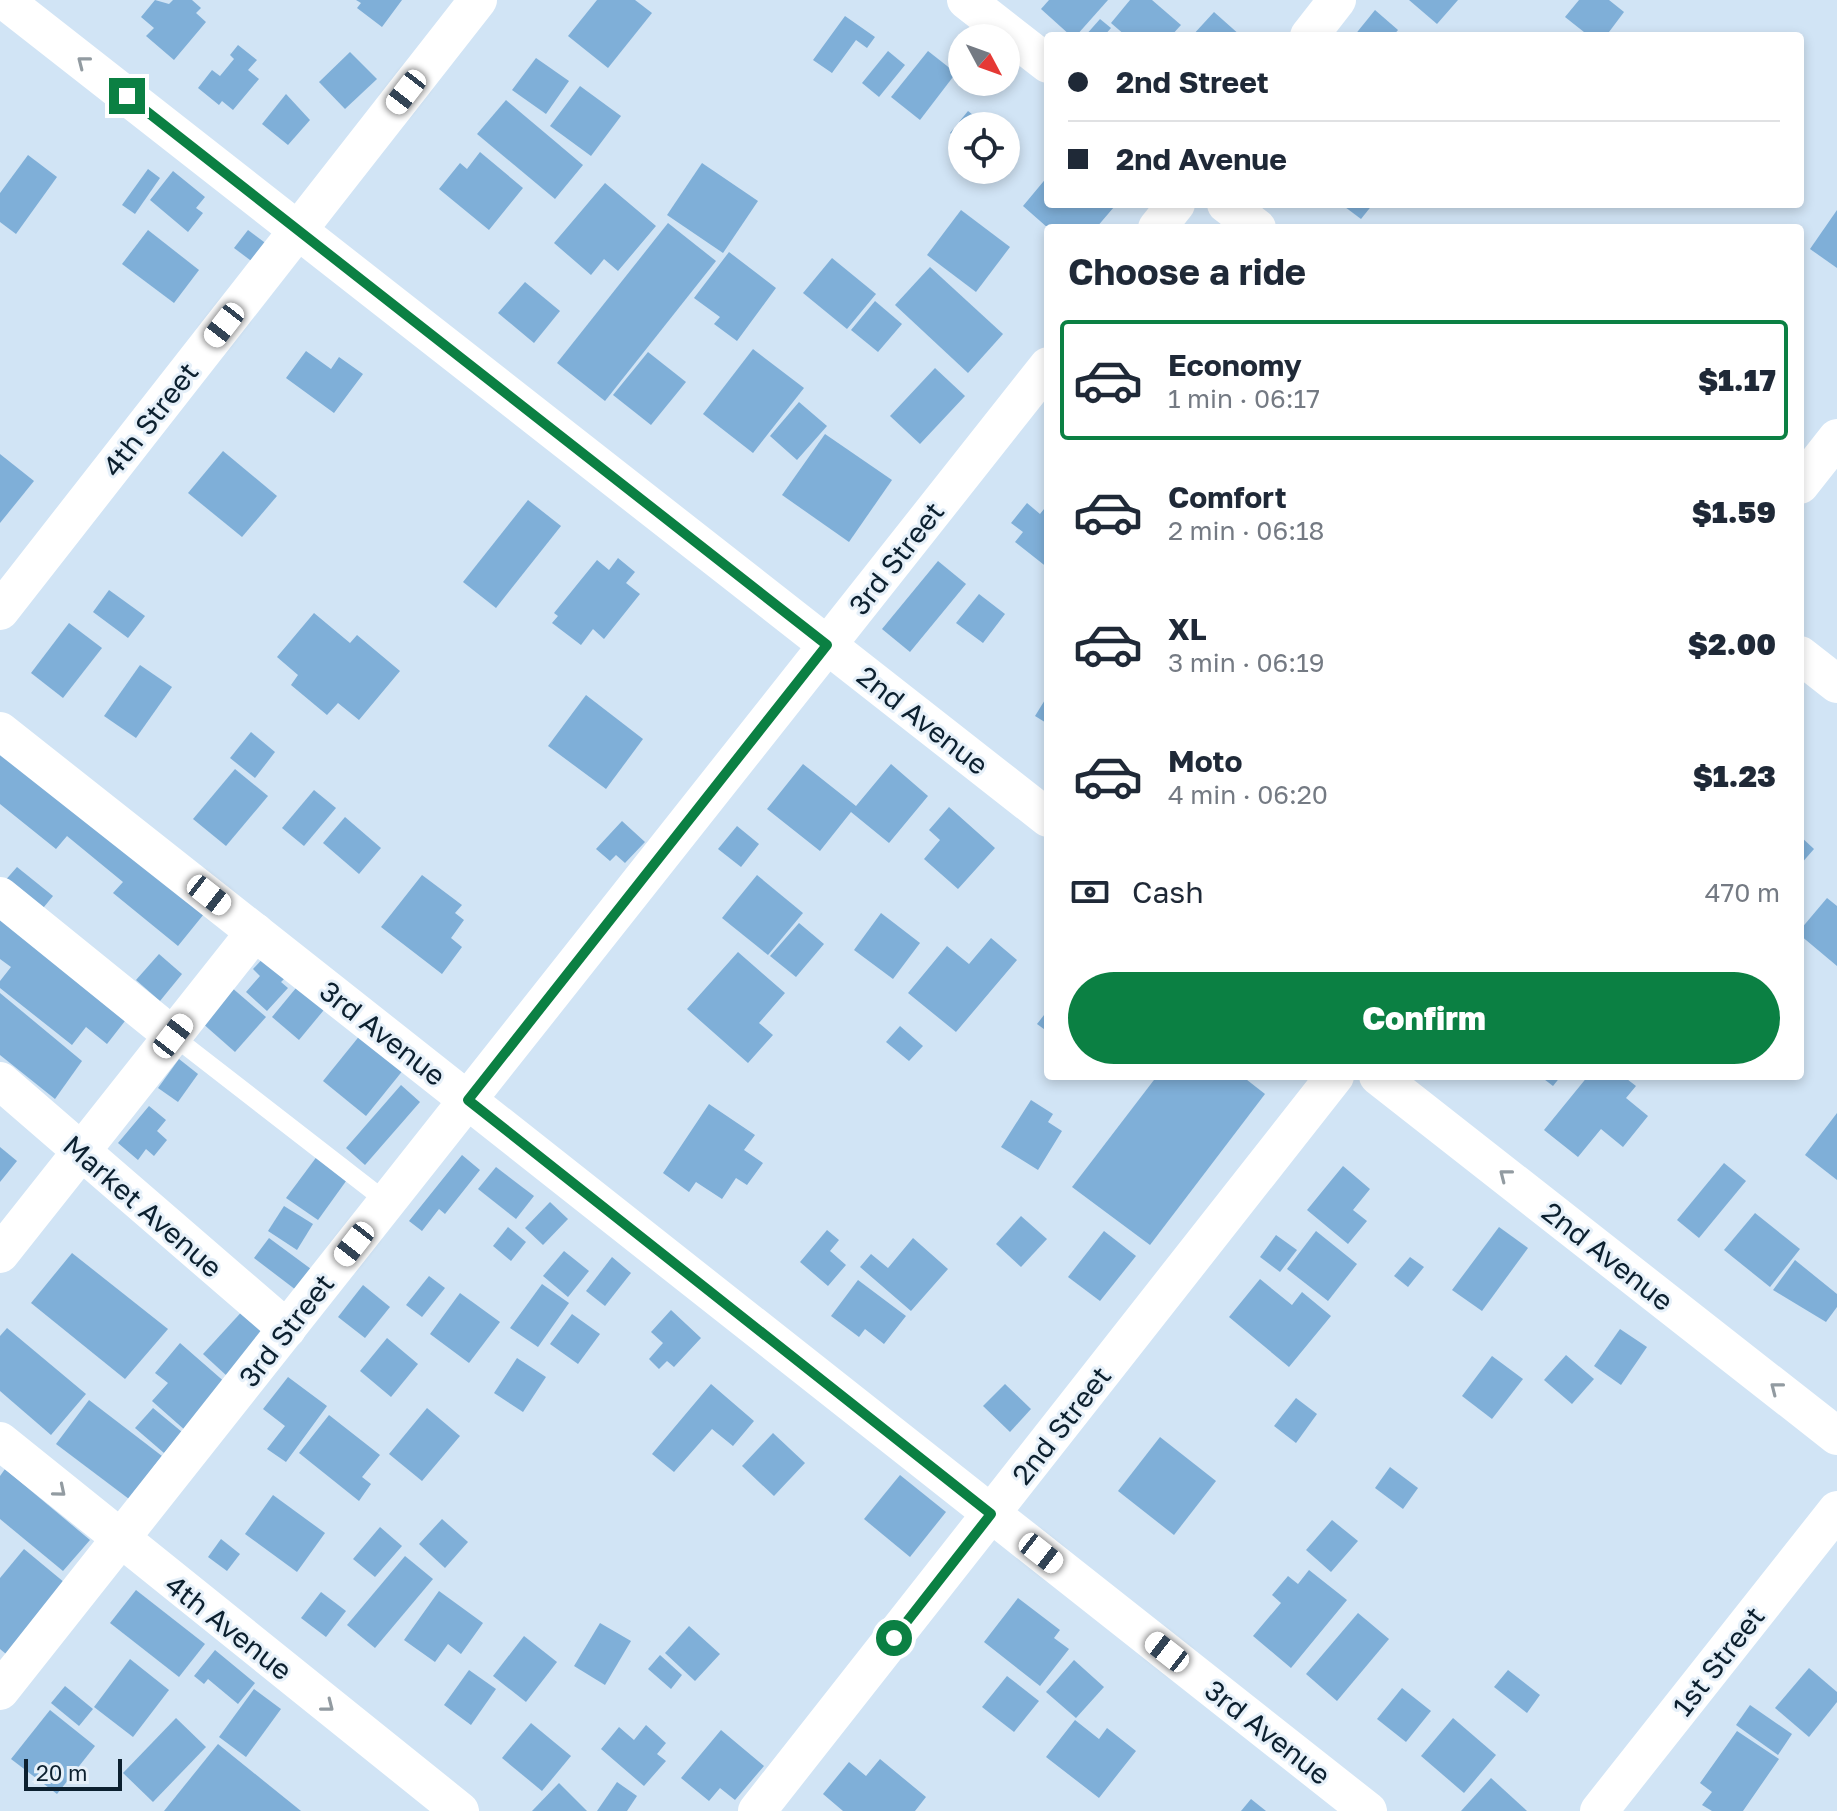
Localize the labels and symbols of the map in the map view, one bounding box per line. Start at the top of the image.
north arrow [948,24,1020,96]
one-way arrow [77,57,92,71]
car [382,66,430,118]
route end [109,78,145,114]
car [200,299,248,351]
street label: 4th Street [95,355,205,483]
street label: 3rd Street [842,495,950,621]
street label: 2nd Avenue [851,659,995,781]
car [183,871,235,919]
street label: 3rd Avenue [314,974,452,1092]
car [149,1010,197,1062]
street label: Market Avenue [57,1128,229,1284]
one-way arrow [1499,1171,1514,1185]
street label: 2nd Avenue [1536,1195,1680,1317]
car [330,1218,378,1270]
street label: 3rd Street [232,1267,340,1393]
street label: 2nd Street [1005,1359,1117,1491]
one-way arrow [1770,1383,1785,1397]
one-way arrow [51,1481,65,1496]
car [1015,1529,1067,1577]
street label: 4th Avenue [159,1567,299,1687]
street label: 1st Street [1665,1600,1771,1722]
route start [876,1620,912,1656]
car [1141,1628,1193,1676]
street label: 3rd Avenue [1199,1673,1337,1791]
one-way arrow [319,1696,333,1711]
scale bar [24,1755,122,1791]

